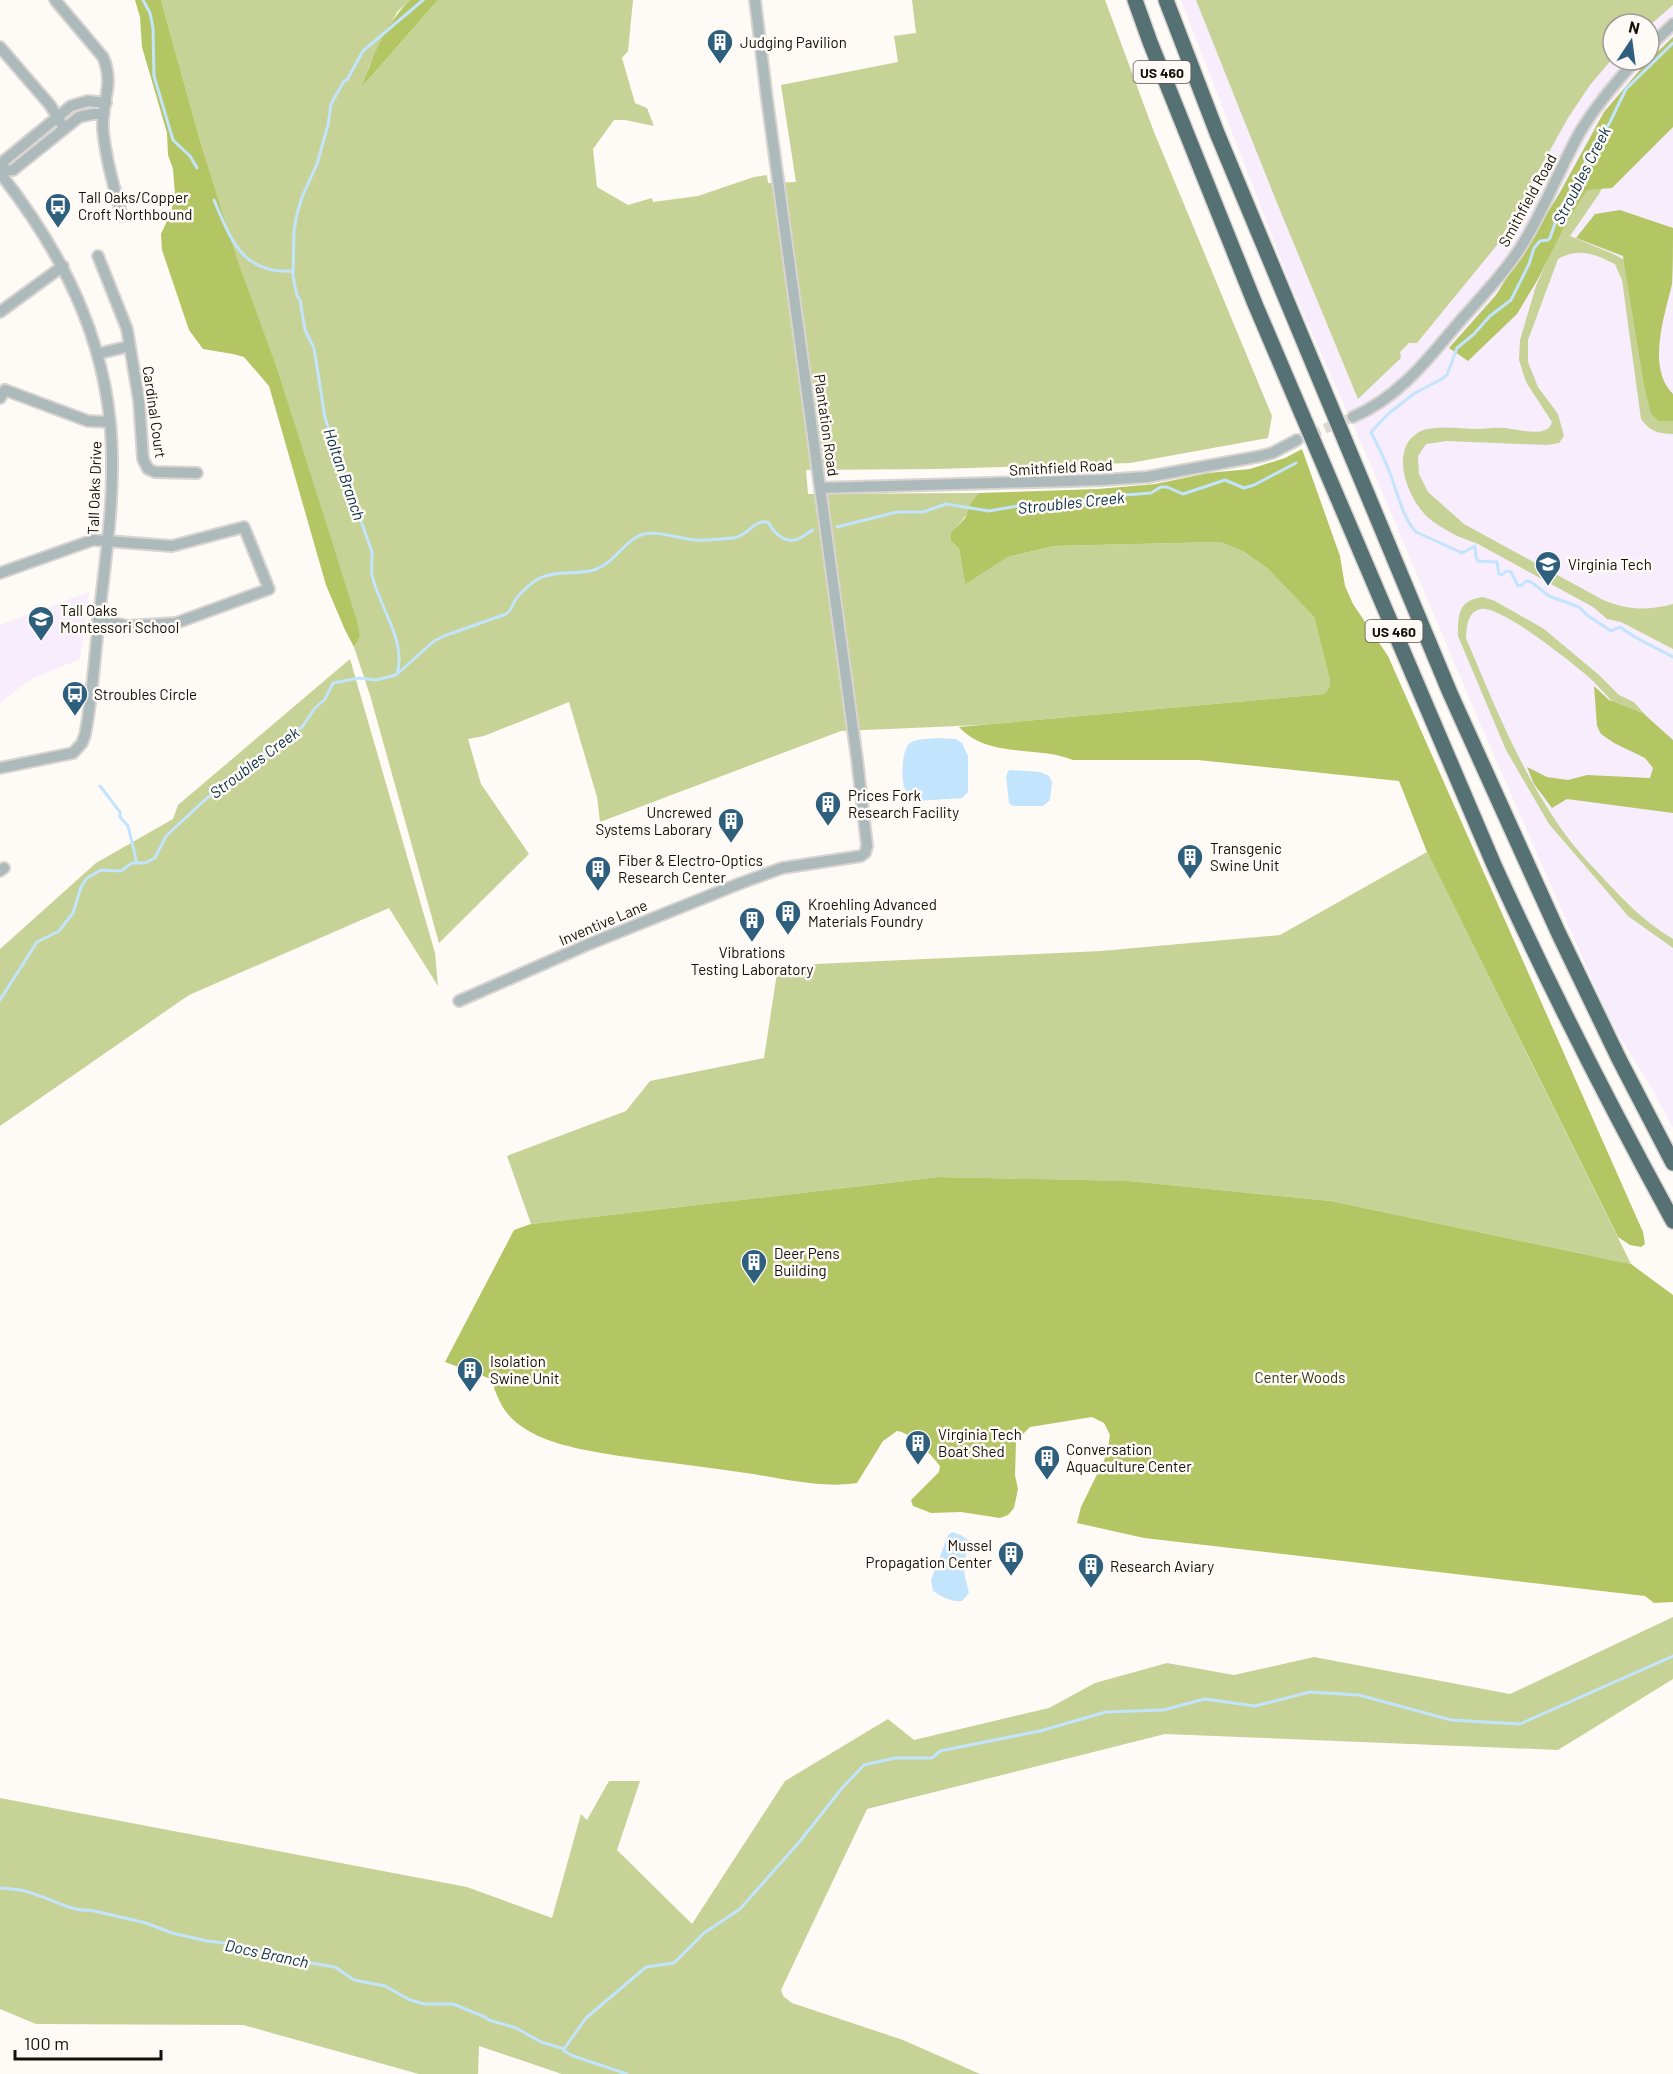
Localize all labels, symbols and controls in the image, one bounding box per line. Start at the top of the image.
north arrow [1601,12,1661,72]
text: N [1627,16,1642,37]
building icon: Judging Pavilion [705,27,735,65]
place label: Judging Pavilion [740,33,847,51]
road number: US 460 [1134,61,1190,83]
water label: Stroubles Creek [1548,123,1614,227]
street label: Smithfield Road [1494,150,1560,250]
place label: Tall Oaks/Copper Croft Northbound [78,188,192,223]
bus stop icon: Tall Oaks/Copper Croft Northbound [43,191,73,229]
street label: Cardinal Court [140,365,170,459]
street label: Plantation Road [811,373,843,477]
water label: Holtan Branch [320,426,370,522]
street label: Tall Oaks Drive [83,441,105,535]
street label: Smithfield Road [1009,455,1113,479]
water label: Stroubles Creek [1017,487,1125,517]
school or university icon: Virginia Tech [1533,549,1563,587]
place label: Virginia Tech [1568,555,1652,573]
place label: Tall Oaks Montessori School [60,601,179,636]
school or university icon: Tall Oaks Montessori School [26,604,56,642]
road number: US 460 [1366,620,1422,642]
bus stop icon: Stroubles Circle [60,679,90,717]
place label: Stroubles Circle [94,685,197,703]
water label: Stroubles Creek [206,722,303,802]
place label: Prices Fork Research Facility [848,786,959,821]
building icon: Prices Fork Research Facility [813,789,843,827]
place label: Uncrewed Systems Laborary [595,803,712,838]
building icon: Uncrewed Systems Laborary [716,806,746,844]
place label: Transgenic Swine Unit [1210,839,1282,874]
building icon: Transgenic Swine Unit [1175,842,1205,880]
place label: Fiber & Electro-Optics Research Center [618,851,763,886]
building icon: Fiber & Electro-Optics Research Center [583,854,613,892]
street label: Inventive Lane [556,895,650,949]
place label: Kroehling Advanced Materials Foundry [808,895,937,930]
building icon: Kroehling Advanced Materials Foundry [773,898,803,936]
building icon: Vibrations Testing Laboratory [737,905,767,943]
place label: Vibrations Testing Laboratory [691,943,813,978]
place label: Deer Pens Building [774,1244,840,1279]
building icon: Deer Pens Building [739,1247,769,1285]
place label: Isolation Swine Unit [490,1352,559,1387]
building icon: Isolation Swine Unit [455,1355,485,1393]
park label: Center Woods [1254,1368,1346,1386]
place label: Virginia Tech Boat Shed [938,1425,1022,1460]
building icon: Virginia Tech Boat Shed [903,1428,933,1466]
place label: Conversation Aquaculture Center [1066,1440,1192,1475]
building icon: Conversation Aquaculture Center [1032,1443,1062,1481]
place label: Mussel Propagation Center [866,1536,993,1571]
building icon: Mussel Propagation Center [996,1539,1026,1577]
building icon: Research Aviary [1076,1551,1106,1589]
place label: Research Aviary [1110,1557,1214,1575]
water label: Docs Branch [223,1935,311,1971]
scale bar [15,2023,160,2061]
text: 100 m [24,2032,69,2054]

